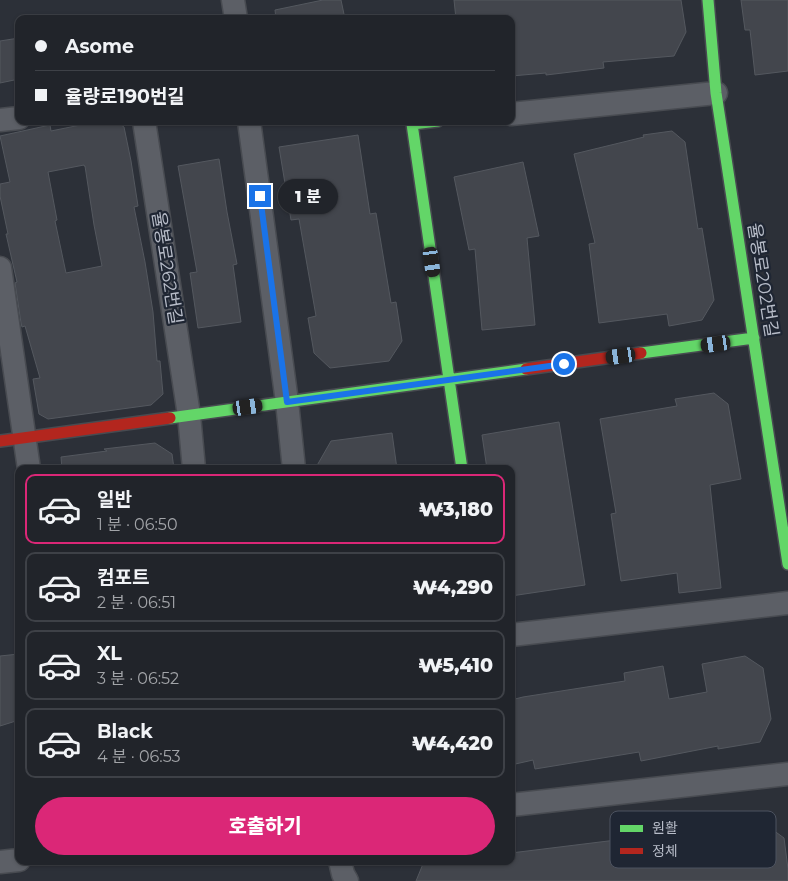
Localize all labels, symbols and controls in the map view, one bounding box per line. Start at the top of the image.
text: Asome [65,35,134,58]
text: 율량로190번길 [65,85,185,108]
callout: 1 분 [278,178,338,214]
route end [249,185,271,207]
text: 1 분 [295,187,321,206]
street label: 율봉로262번길 [147,210,187,326]
street label: 율봉로202번길 [743,221,783,339]
car [422,246,441,278]
car [700,334,731,354]
car [605,346,636,366]
route start [553,353,575,375]
car [232,397,263,417]
icon: car [37,487,82,532]
text: 일반 [97,488,132,511]
text: ₩3,180 [419,498,493,521]
text: 1 분 · 06:50 [97,515,177,534]
icon: car [37,565,82,610]
text: 컴포트 [97,566,149,589]
text: ₩4,290 [413,576,493,599]
text: 2 분 · 06:51 [97,593,176,612]
text: XL [97,642,122,665]
icon: car [37,643,82,688]
text: ₩5,410 [418,654,493,677]
text: 3 분 · 06:52 [97,669,179,688]
text: Black [97,720,153,743]
icon: car [37,721,82,766]
text: ₩4,420 [412,732,493,755]
text: 4 분 · 06:53 [97,747,181,766]
button: 호출하기 [35,797,495,855]
legend [610,811,776,868]
text: 원활 [652,819,678,837]
text: 정체 [652,842,678,860]

